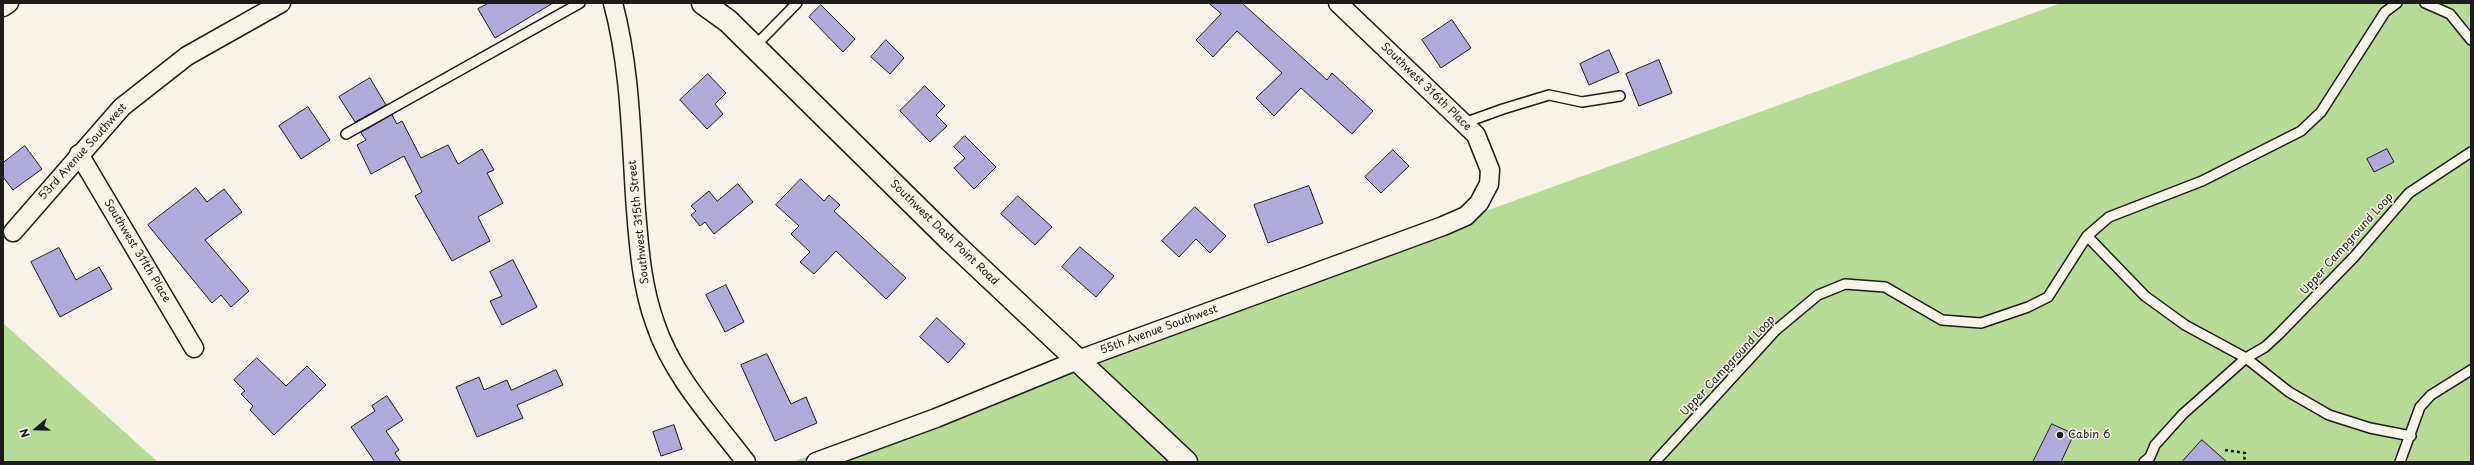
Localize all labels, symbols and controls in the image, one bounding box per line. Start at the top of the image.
street label: Southwest 316th Place [1378,40,1474,134]
street label: 53rd Avenue Southwest [36,101,130,203]
street label: Southwest 315th Street [626,159,652,285]
street label: Southwest Dash Point Road [887,178,1001,288]
street label: Upper Campground Loop [2298,190,2396,298]
street label: Southwest 311th Place [101,197,173,305]
street label: 55th Avenue Southwest [1098,303,1220,357]
street label: Upper Campground Loop [1678,313,1778,419]
north arrow [16,409,56,449]
text: N [15,426,34,440]
place label: Cabin 6 [2068,428,2111,442]
marker: Cabin 6 [2055,430,2065,440]

